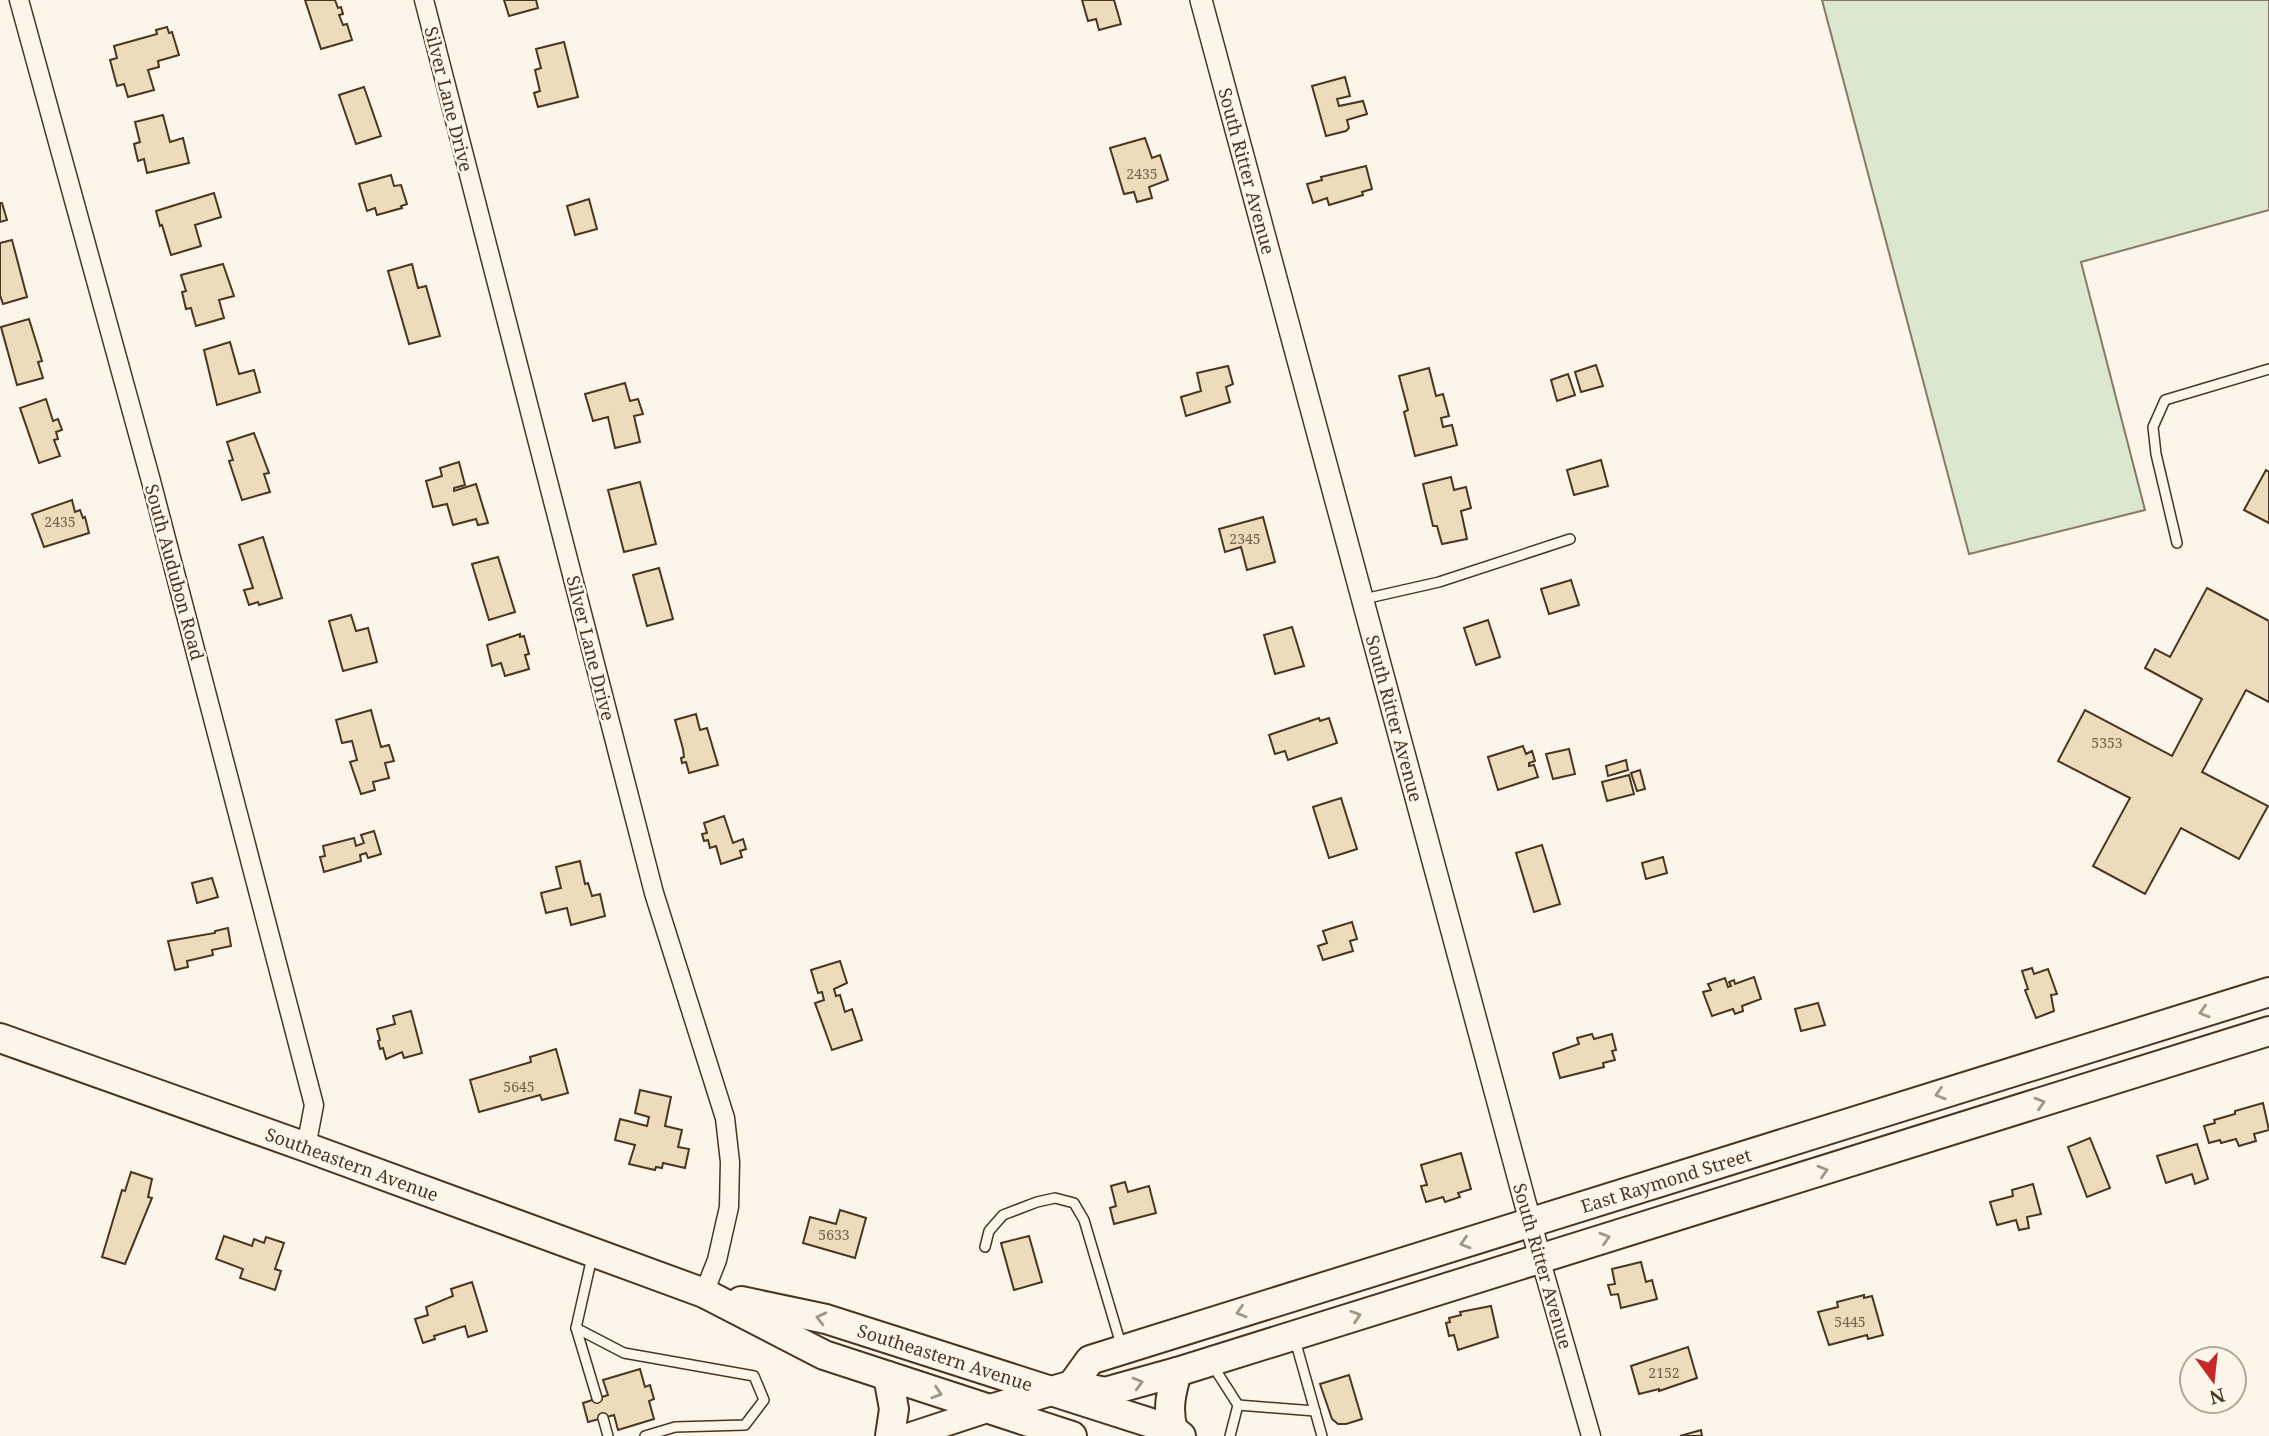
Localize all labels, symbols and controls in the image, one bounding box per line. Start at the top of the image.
street label: Silver Lane Drive [419,24,479,174]
street label: South Ritter Avenue [1213,85,1281,257]
house number: 2435 [1126,164,1158,183]
street label: South Audubon Road [140,481,210,663]
house number: 2435 [44,512,76,531]
house number: 2345 [1229,529,1261,548]
street label: Silver Lane Drive [561,573,621,723]
street label: South Ritter Avenue [1361,632,1428,804]
house number: 5353 [2091,733,2123,752]
one-way arrow [2198,1003,2210,1018]
house number: 5645 [503,1077,535,1096]
one-way arrow [1934,1086,1946,1101]
one-way arrow [2034,1097,2046,1112]
street label: Southeastern Avenue [262,1122,442,1207]
street label: East Raymond Street [1578,1142,1754,1218]
one-way arrow [1816,1165,1829,1179]
street label: South Ritter Avenue [1508,1180,1578,1352]
house number: 5633 [818,1225,850,1244]
one-way arrow [1599,1231,1611,1246]
one-way arrow [1460,1234,1472,1249]
one-way arrow [1235,1304,1248,1318]
one-way arrow [1349,1310,1361,1324]
one-way arrow [815,1312,827,1326]
house number: 5445 [1834,1312,1866,1331]
street label: Southeastern Avenue [855,1318,1036,1396]
north arrow [2178,1345,2248,1415]
house number: 2152 [1648,1363,1680,1382]
one-way arrow [1132,1377,1144,1391]
text: N [2207,1382,2228,1411]
one-way arrow [931,1384,943,1399]

